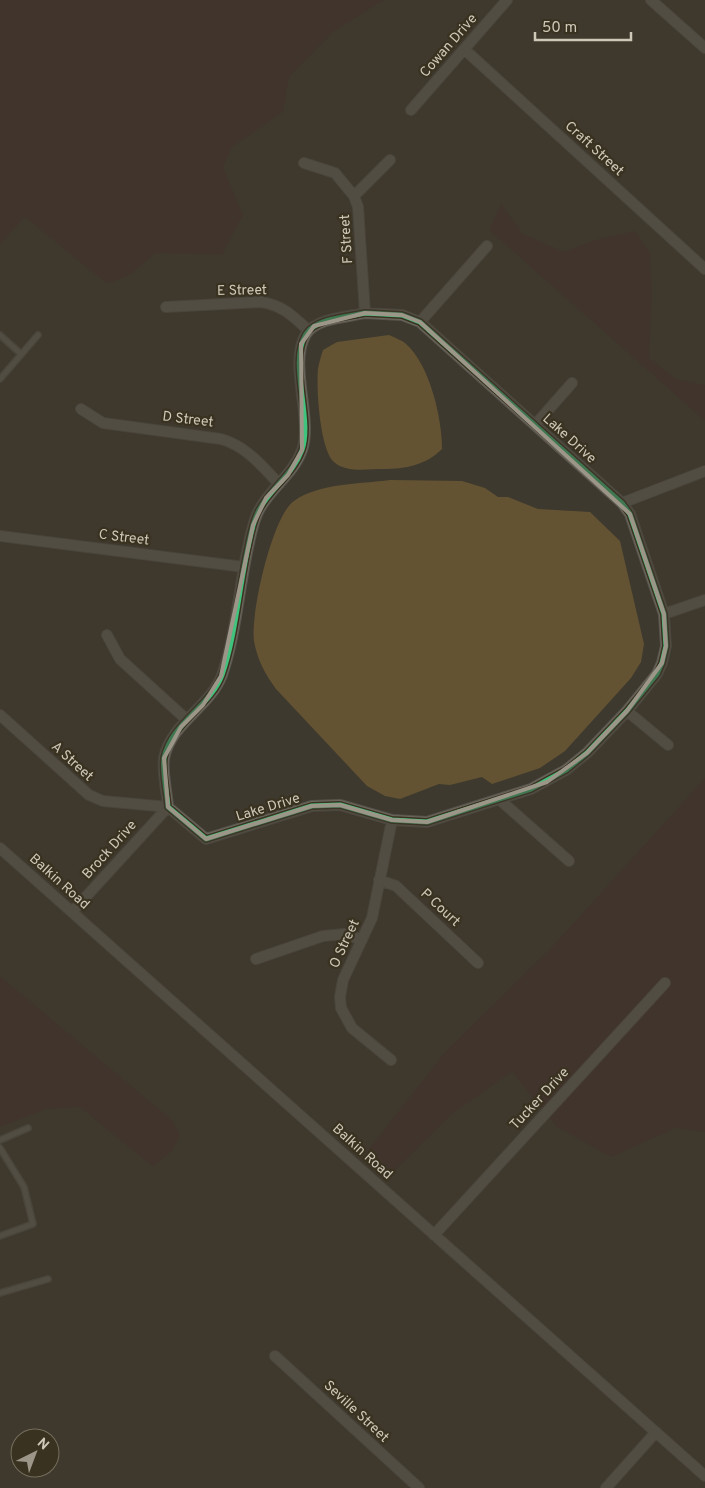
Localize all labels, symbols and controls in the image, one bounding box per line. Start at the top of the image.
scale bar [535,10,631,42]
street label: Cowan Drive [417,11,481,81]
text: 50 m [542,19,577,38]
street label: Craft Street [561,118,627,180]
street label: F Street [337,214,357,264]
street label: E Street [217,282,267,300]
street label: D Street [161,408,215,432]
street label: Lake Drive [539,411,599,467]
street label: C Street [98,526,150,550]
street label: A Street [47,739,97,785]
street label: Lake Drive [234,790,302,826]
street label: Brock Drive [79,817,141,883]
street label: Balkin Road [25,851,93,913]
street label: P Court [417,885,463,931]
street label: O Street [326,917,364,971]
street label: Tucker Drive [507,1064,573,1134]
street label: Balkin Road [328,1121,396,1183]
street label: Seville Street [320,1378,392,1446]
north arrow [10,1428,60,1478]
text: N [33,1435,52,1454]

